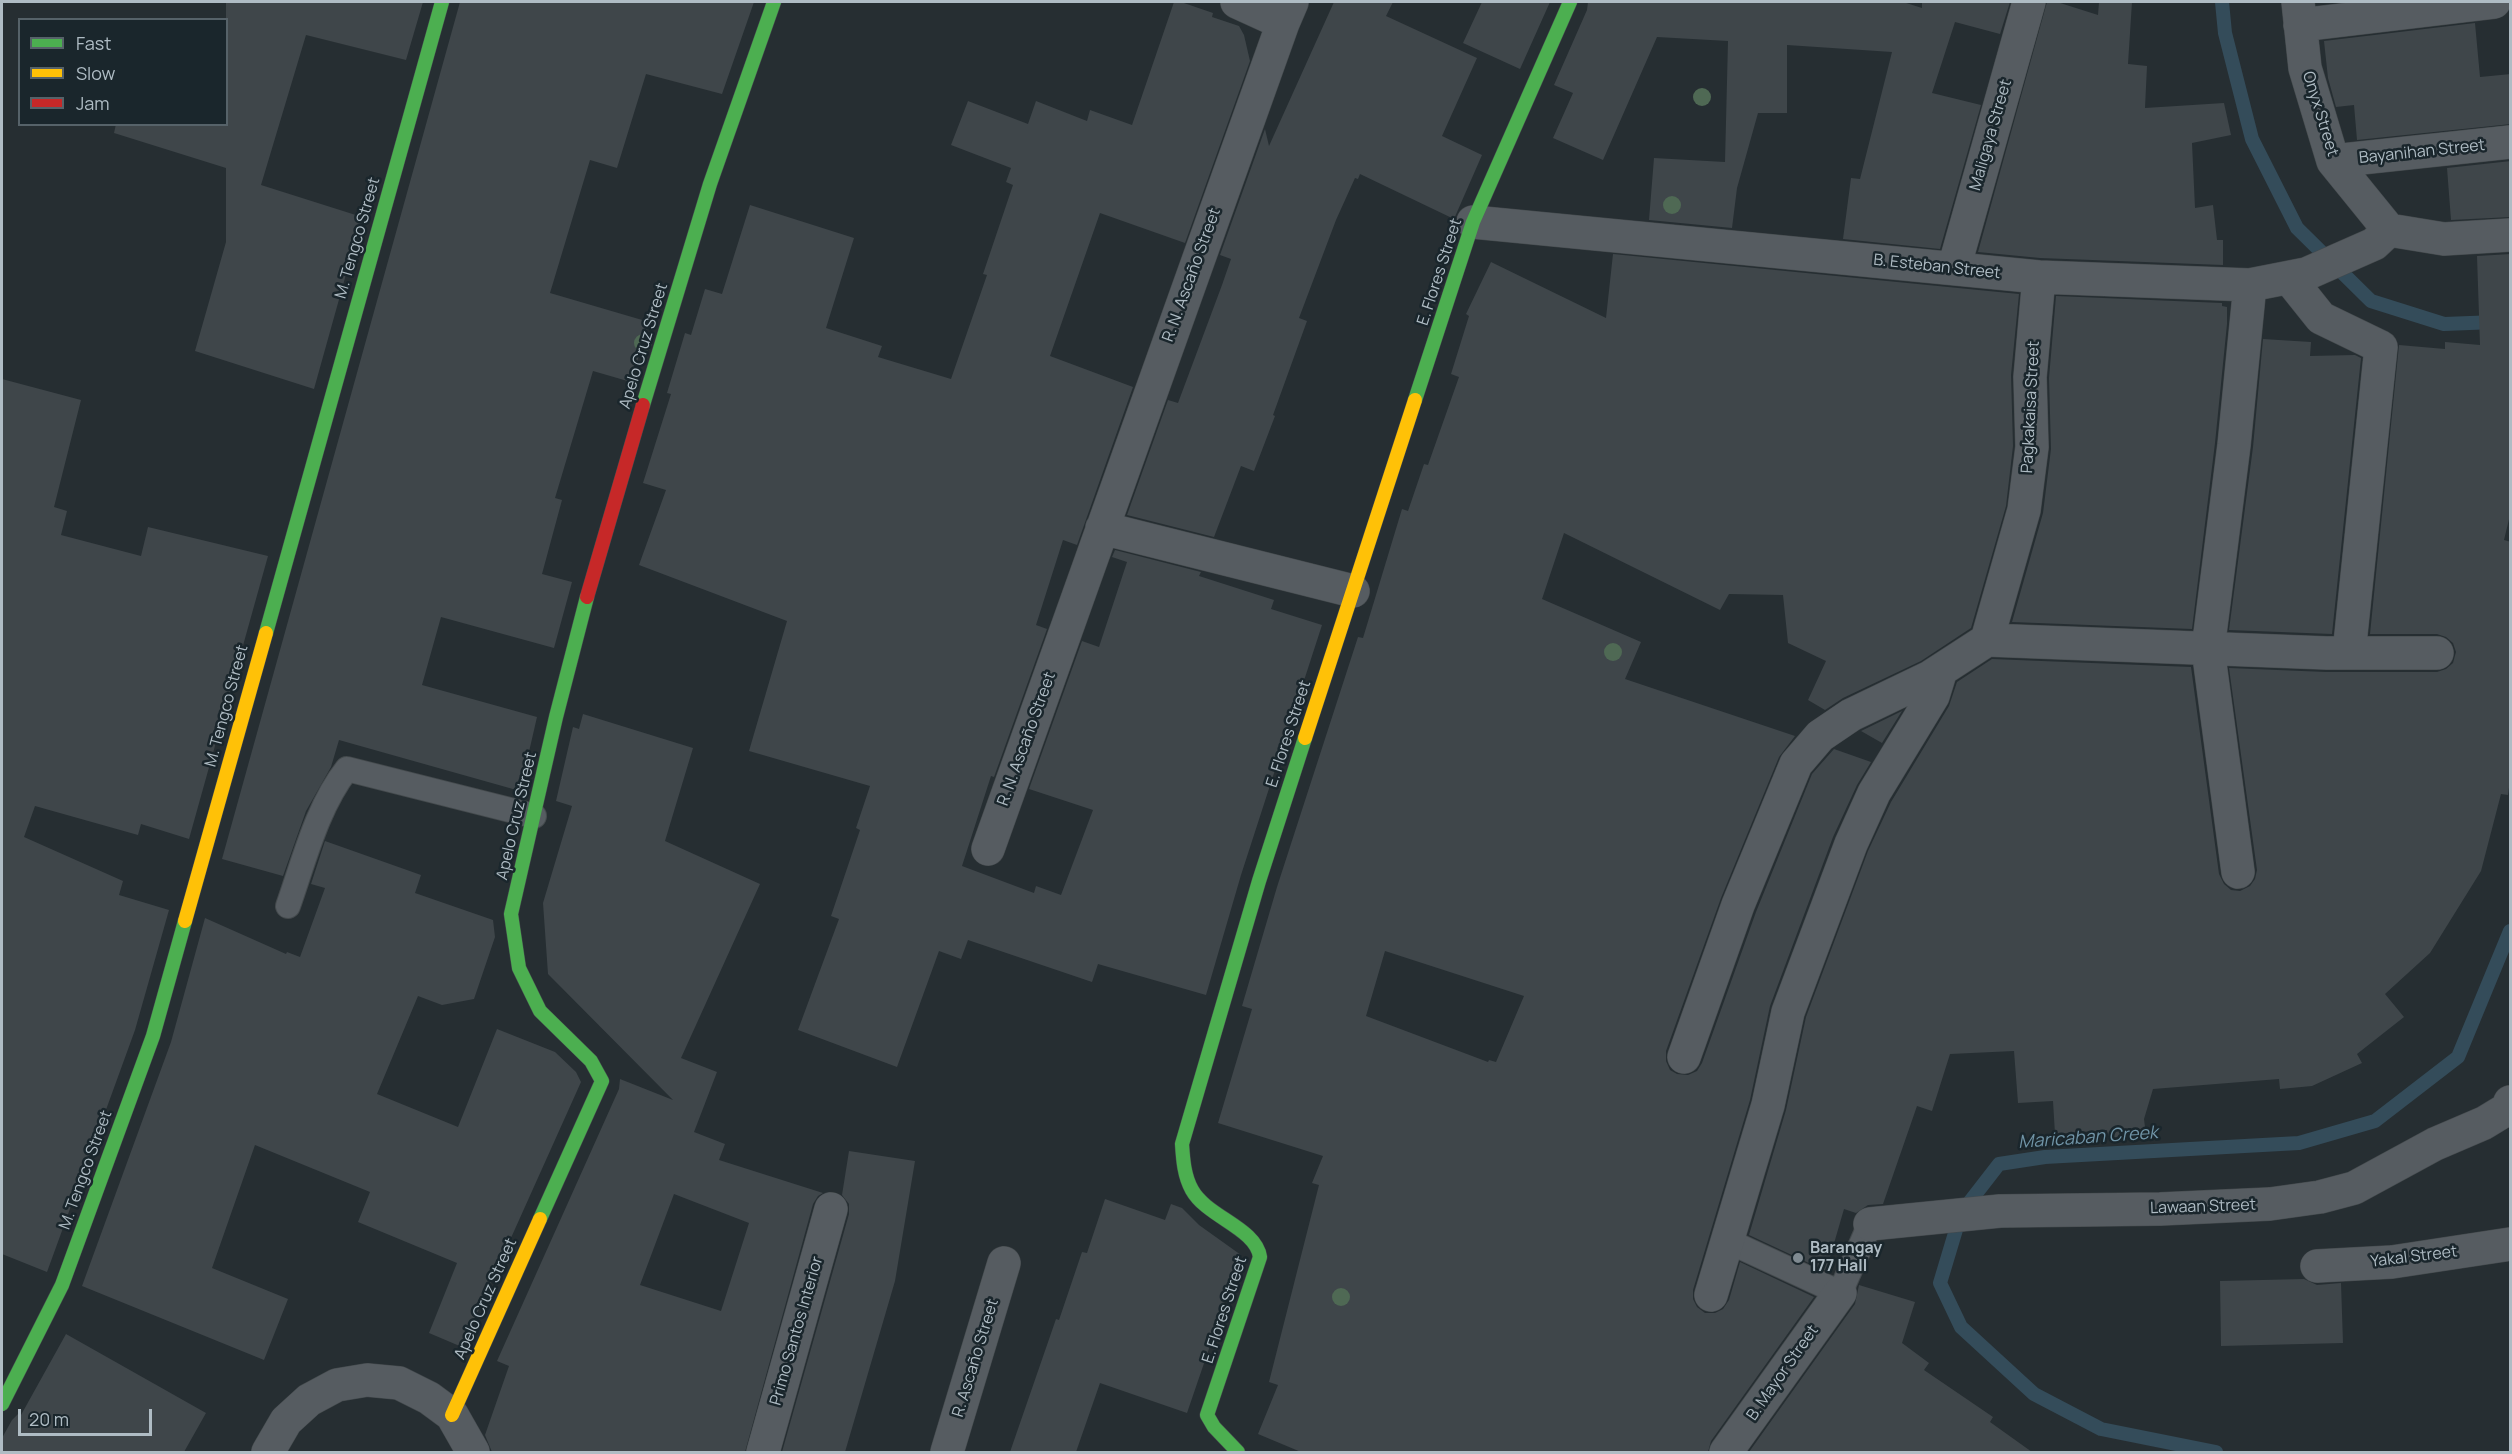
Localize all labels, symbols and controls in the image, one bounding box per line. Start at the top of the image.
legend [18,18,228,126]
text: Fast [76,31,111,55]
text: Slow [76,61,115,85]
street label: Onyx Street [2298,69,2342,159]
street label: Maligaya Street [1966,77,2016,193]
text: Jam [76,91,110,115]
street label: Bayanihan Street [2358,136,2486,168]
street label: M. Tengco Street [331,175,385,301]
street label: R. N. Ascaño Street [1159,205,1225,345]
street label: E. Flores Street [1414,216,1466,328]
street label: B. Esteban Street [1873,251,2001,283]
street label: Apelo Cruz Street [616,281,672,411]
street label: Pagkakaisa Street [2018,340,2044,474]
street label: M. Tengco Street [202,643,252,769]
street label: R. N. Ascaño Street [994,669,1060,809]
street label: E. Flores Street [1263,678,1315,790]
street label: Apelo Cruz Street [493,750,541,882]
street label: M. Tengco Street [56,1108,116,1232]
water label: Maricaban Creek [2018,1122,2158,1154]
street label: Lawaan Street [2150,1196,2256,1218]
street label: Apelo Cruz Street [451,1235,521,1363]
place label: Barangay 177 Hall [1810,1239,1882,1277]
street label: Yakal Street [2370,1242,2458,1272]
marker: Barangay 177 Hall [1791,1251,1805,1265]
street label: Primo Santos Interior [767,1254,827,1408]
street label: E. Flores Street [1199,1254,1251,1366]
street label: R. Ascaño Street [949,1297,1003,1419]
street label: B. Mayor Street [1743,1322,1823,1424]
scale bar [21,1397,154,1435]
text: 20 m [29,1407,69,1431]

